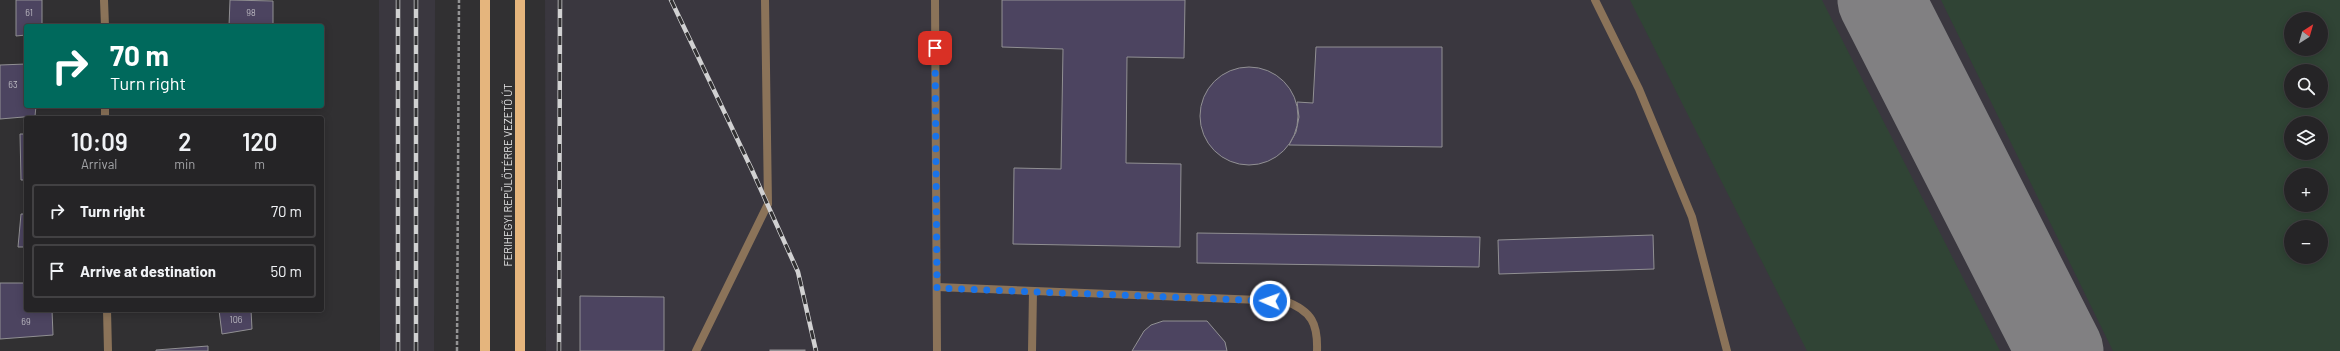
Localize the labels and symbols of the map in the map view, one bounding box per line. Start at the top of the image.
house number: 61 [25,7,33,18]
house number: 98 [246,7,256,18]
north arrow [2284,12,2328,56]
pin [918,31,952,65]
house number: 63 [8,79,18,90]
street label: FERIHEGYI REPÜLŐTÉRRE VEZETŐ ÚT [500,83,514,267]
position arrow [1249,280,1291,322]
house number: 106 [230,314,243,325]
house number: 69 [21,316,31,327]

